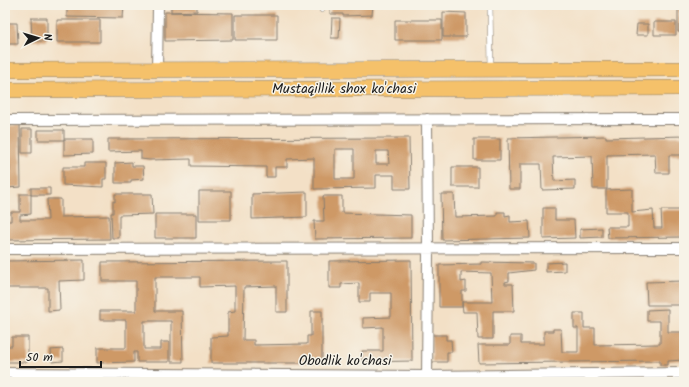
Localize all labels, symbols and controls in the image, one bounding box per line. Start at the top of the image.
north arrow [18,18,58,58]
text: N [38,33,56,42]
street label: Mustaqillik shox ko'chasi [272,78,417,100]
scale bar [20,343,101,369]
text: 50 m [26,348,53,367]
street label: Obodlik ko'chasi [299,350,392,372]

